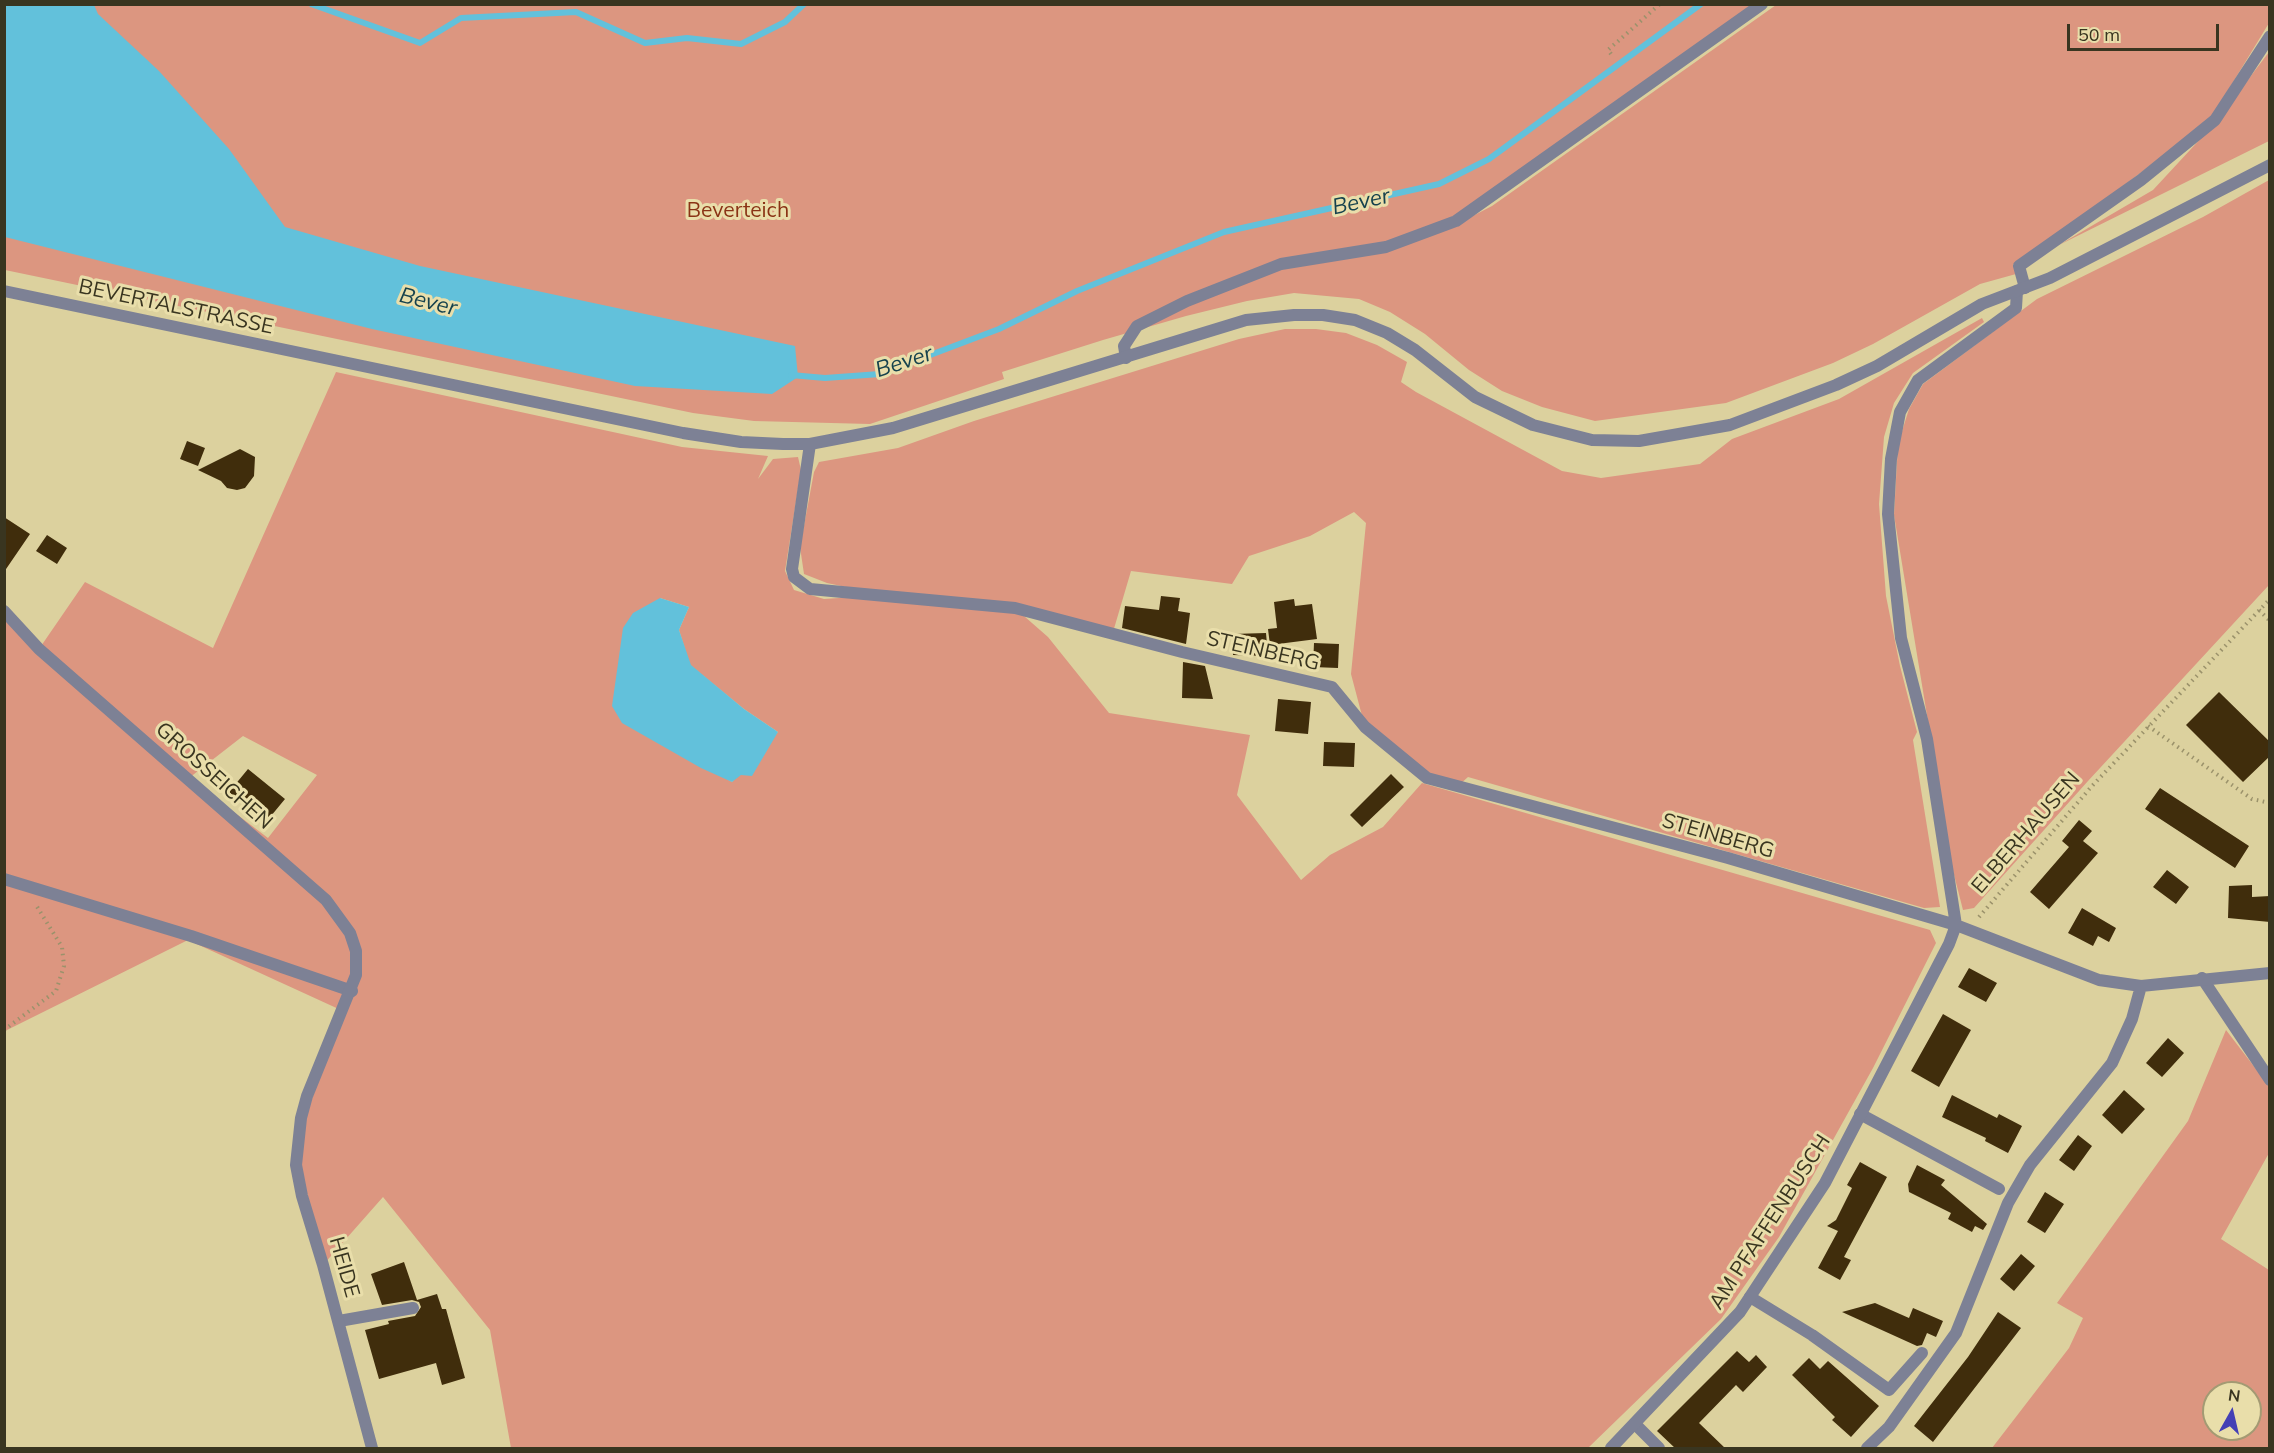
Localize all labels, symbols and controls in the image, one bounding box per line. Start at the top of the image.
scale bar [2070,12,2222,50]
text: 50 m [2078,23,2120,46]
water label: Bever [1330,183,1392,221]
park label: Beverteich [687,198,789,224]
street label: BEVERTALSTRASSE [76,274,276,340]
water label: Bever [397,282,459,322]
water label: Bever [872,340,936,384]
street label: STEINBERG [1204,626,1322,676]
street label: GROSSEICHEN [150,717,278,835]
street label: ELBERHAUSEN [1966,767,2086,899]
street label: STEINBERG [1659,808,1777,864]
street label: AM PFAFFENBUSCH [1704,1130,1836,1314]
street label: HEIDE [323,1234,365,1300]
north arrow [2202,1381,2262,1441]
text: N [2227,1384,2242,1406]

